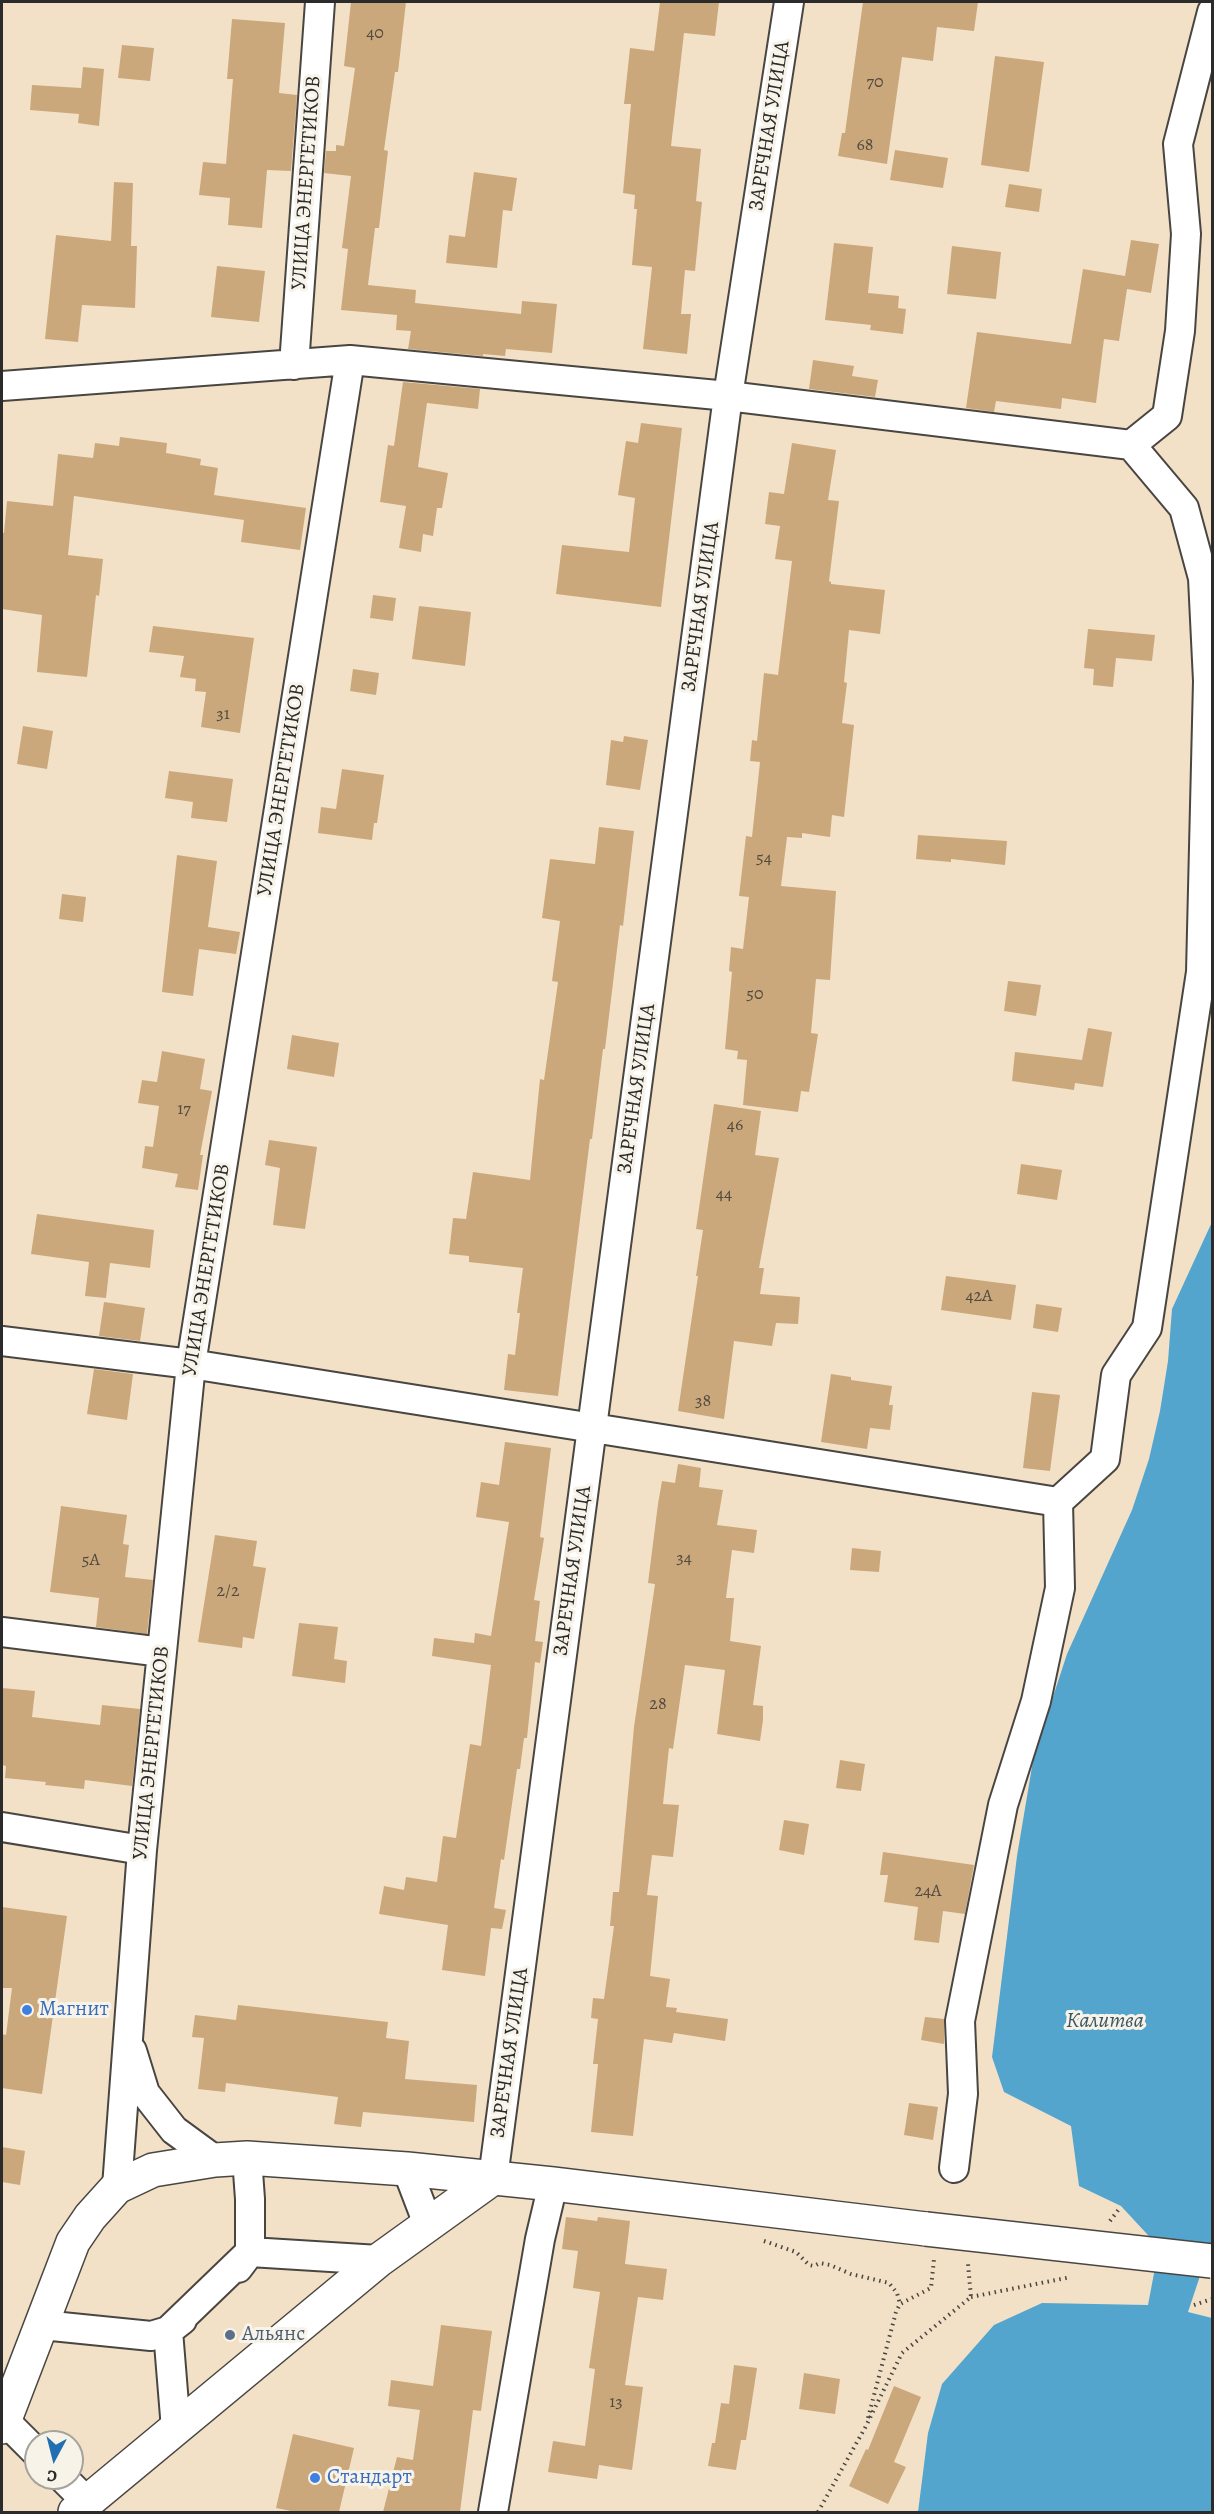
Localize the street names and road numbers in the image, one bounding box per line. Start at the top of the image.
street label: ЗАРЕЧНАЯ УЛИЦА [744,39,796,213]
street label: УЛИЦА ЭНЕРГЕТИКОВ [287,75,327,291]
street label: ЗАРЕЧНАЯ УЛИЦА [677,520,725,694]
street label: УЛИЦА ЭНЕРГЕТИКОВ [253,682,311,898]
street label: ЗАРЕЧНАЯ УЛИЦА [613,1002,661,1176]
street label: УЛИЦА ЭНЕРГЕТИКОВ [178,1162,236,1378]
street label: ЗАРЕЧНАЯ УЛИЦА [549,1484,597,1658]
street label: УЛИЦА ЭНЕРГЕТИКОВ [128,1645,176,1861]
street label: ЗАРЕЧНАЯ УЛИЦА [486,1966,534,2140]

